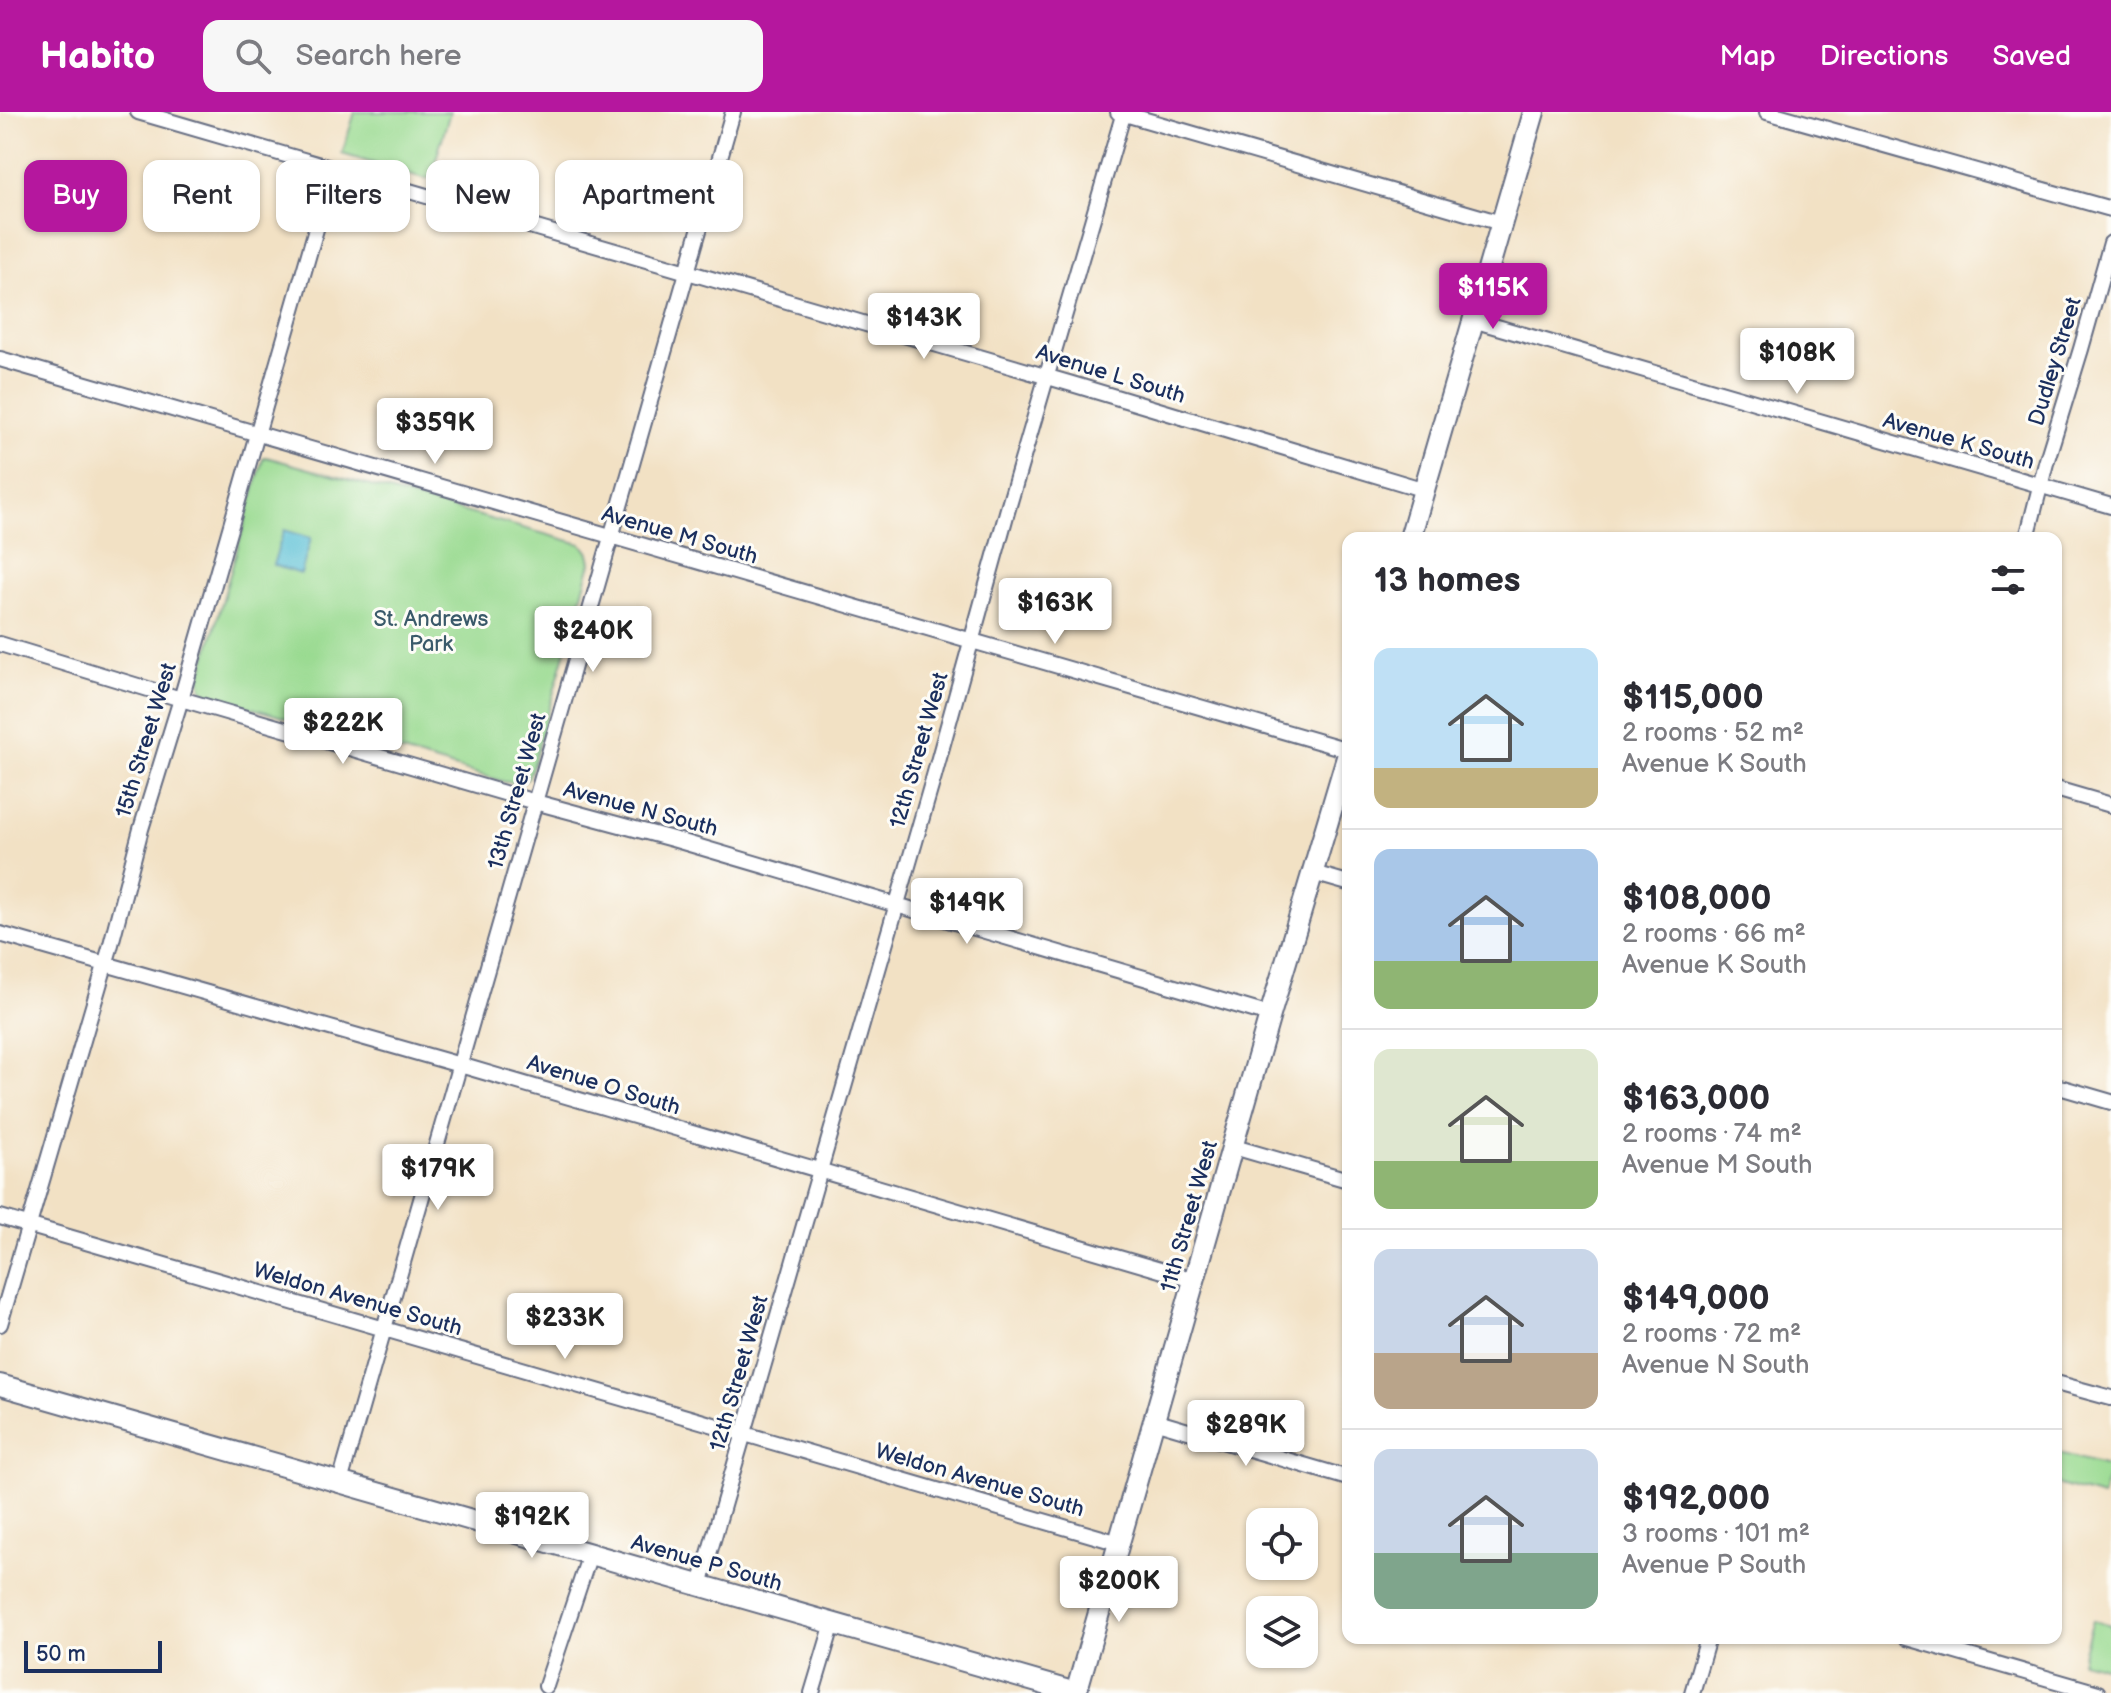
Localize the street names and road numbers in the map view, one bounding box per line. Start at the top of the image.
street label: Dudley Street [2023,294,2088,429]
street label: Avenue L South [1033,339,1188,410]
street label: Avenue K South [1880,407,2037,476]
street label: Avenue M South [598,500,761,571]
street label: 15th Street West [110,660,183,821]
street label: 12th Street West [884,669,955,831]
street label: 13th Street West [482,710,553,873]
street label: Avenue N South [561,776,721,843]
street label: Avenue O South [524,1049,683,1122]
street label: 11th Street West [1155,1137,1224,1295]
street label: Weldon Avenue South [250,1257,465,1342]
street label: 12th Street West [704,1292,775,1454]
street label: Weldon Avenue South [872,1438,1087,1523]
street label: Avenue P South [628,1529,785,1598]

